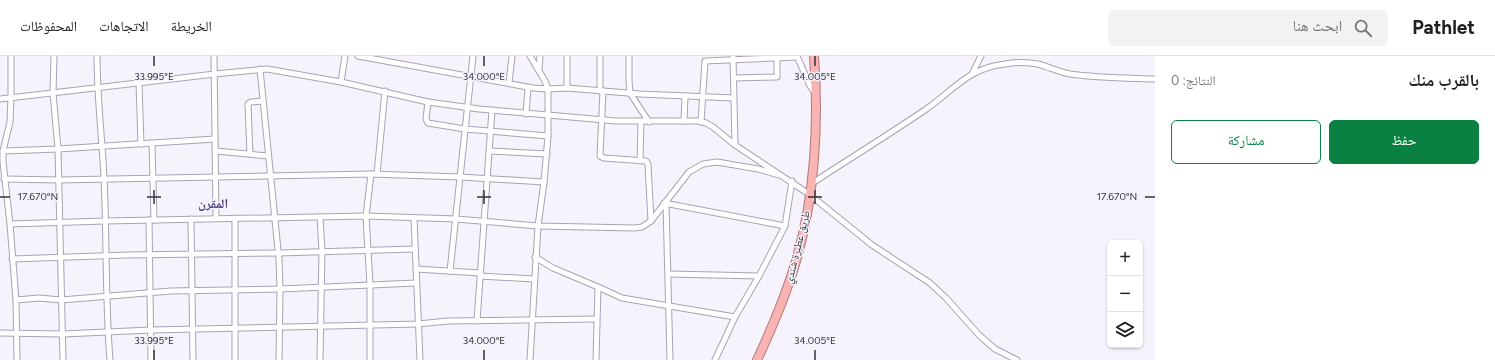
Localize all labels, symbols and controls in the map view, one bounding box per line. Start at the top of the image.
search box [1108,10,1388,46]
text: Pathlet [1412,16,1475,39]
text: ابحث هنا [1293,17,1342,35]
icon: search [1352,17,1374,39]
text: المحفوظات [20,18,77,35]
text: الاتجاهات [99,18,149,35]
text: الخريطة [171,18,212,35]
text: 33.995°E [134,70,174,83]
text: 34.000°E [463,70,505,83]
text: 34.005°E [794,70,836,83]
text: بالقرب منك [1409,70,1479,90]
text: النتائج: 0 [1171,73,1216,88]
button: مشاركة [1171,120,1321,164]
button: حفظ [1329,120,1479,164]
text: 17.670°N [18,190,58,203]
text: 17.670°N [1097,190,1137,203]
district label: المقرن [198,196,228,211]
street label: طريق عطبرة شندي [782,209,815,286]
map controls [1107,240,1143,348]
button: + [1107,240,1143,276]
button: − [1107,276,1143,312]
button: layers [1107,312,1143,348]
text: 33.995°E [134,334,174,347]
text: 34.000°E [463,334,505,347]
text: 34.005°E [794,334,836,347]

